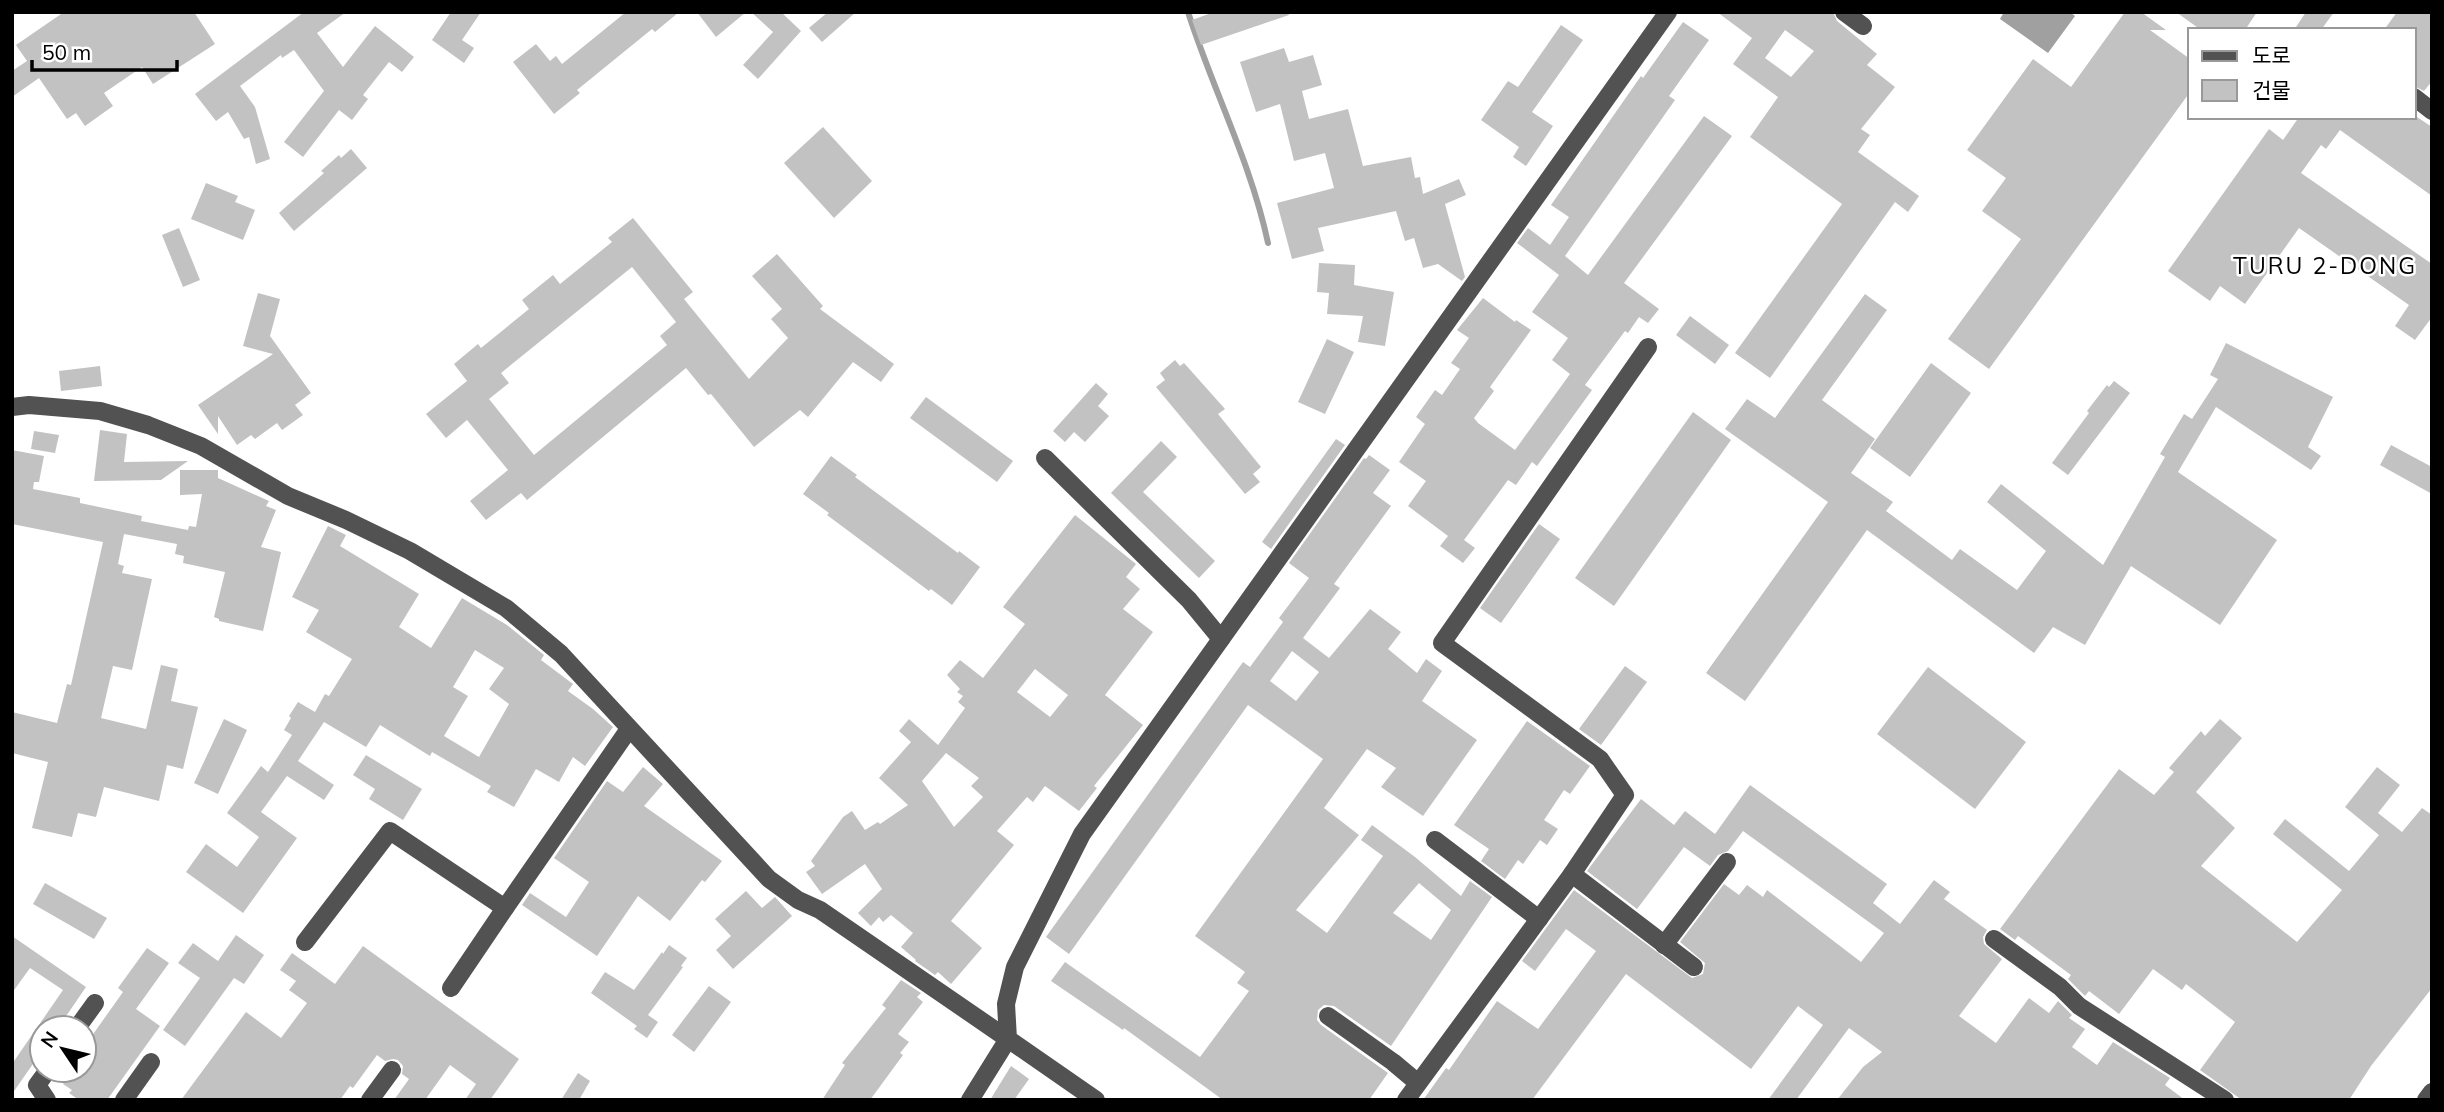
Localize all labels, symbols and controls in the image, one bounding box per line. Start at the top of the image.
scale bar [32,28,177,72]
legend [2188,28,2416,119]
text: 50 m [42,39,91,65]
text: 도로 [2252,42,2291,68]
text: 건물 [2252,77,2291,103]
district label: TURU 2-DONG [2233,251,2417,280]
north arrow [28,1014,98,1084]
text: N [35,1026,63,1052]

